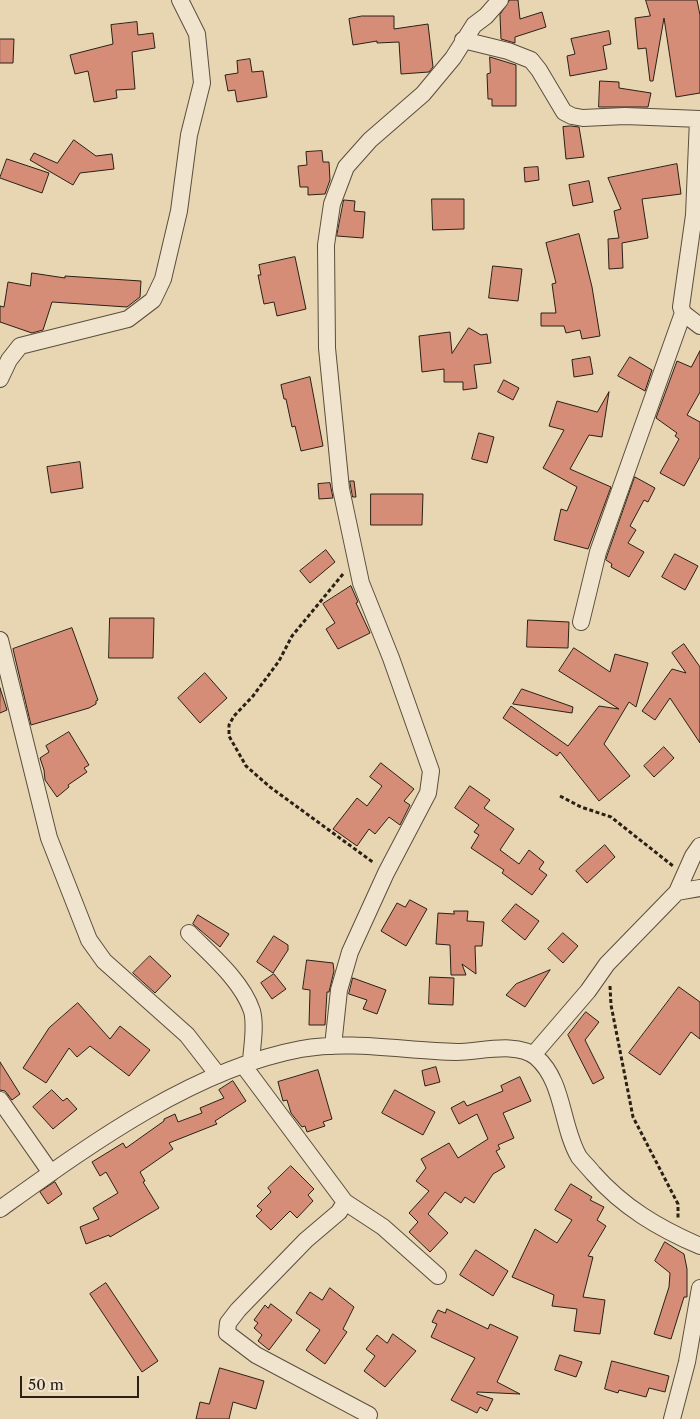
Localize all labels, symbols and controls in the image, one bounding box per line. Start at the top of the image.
scale bar [22,1366,141,1398]
text: 50 m [28,1375,64,1394]

